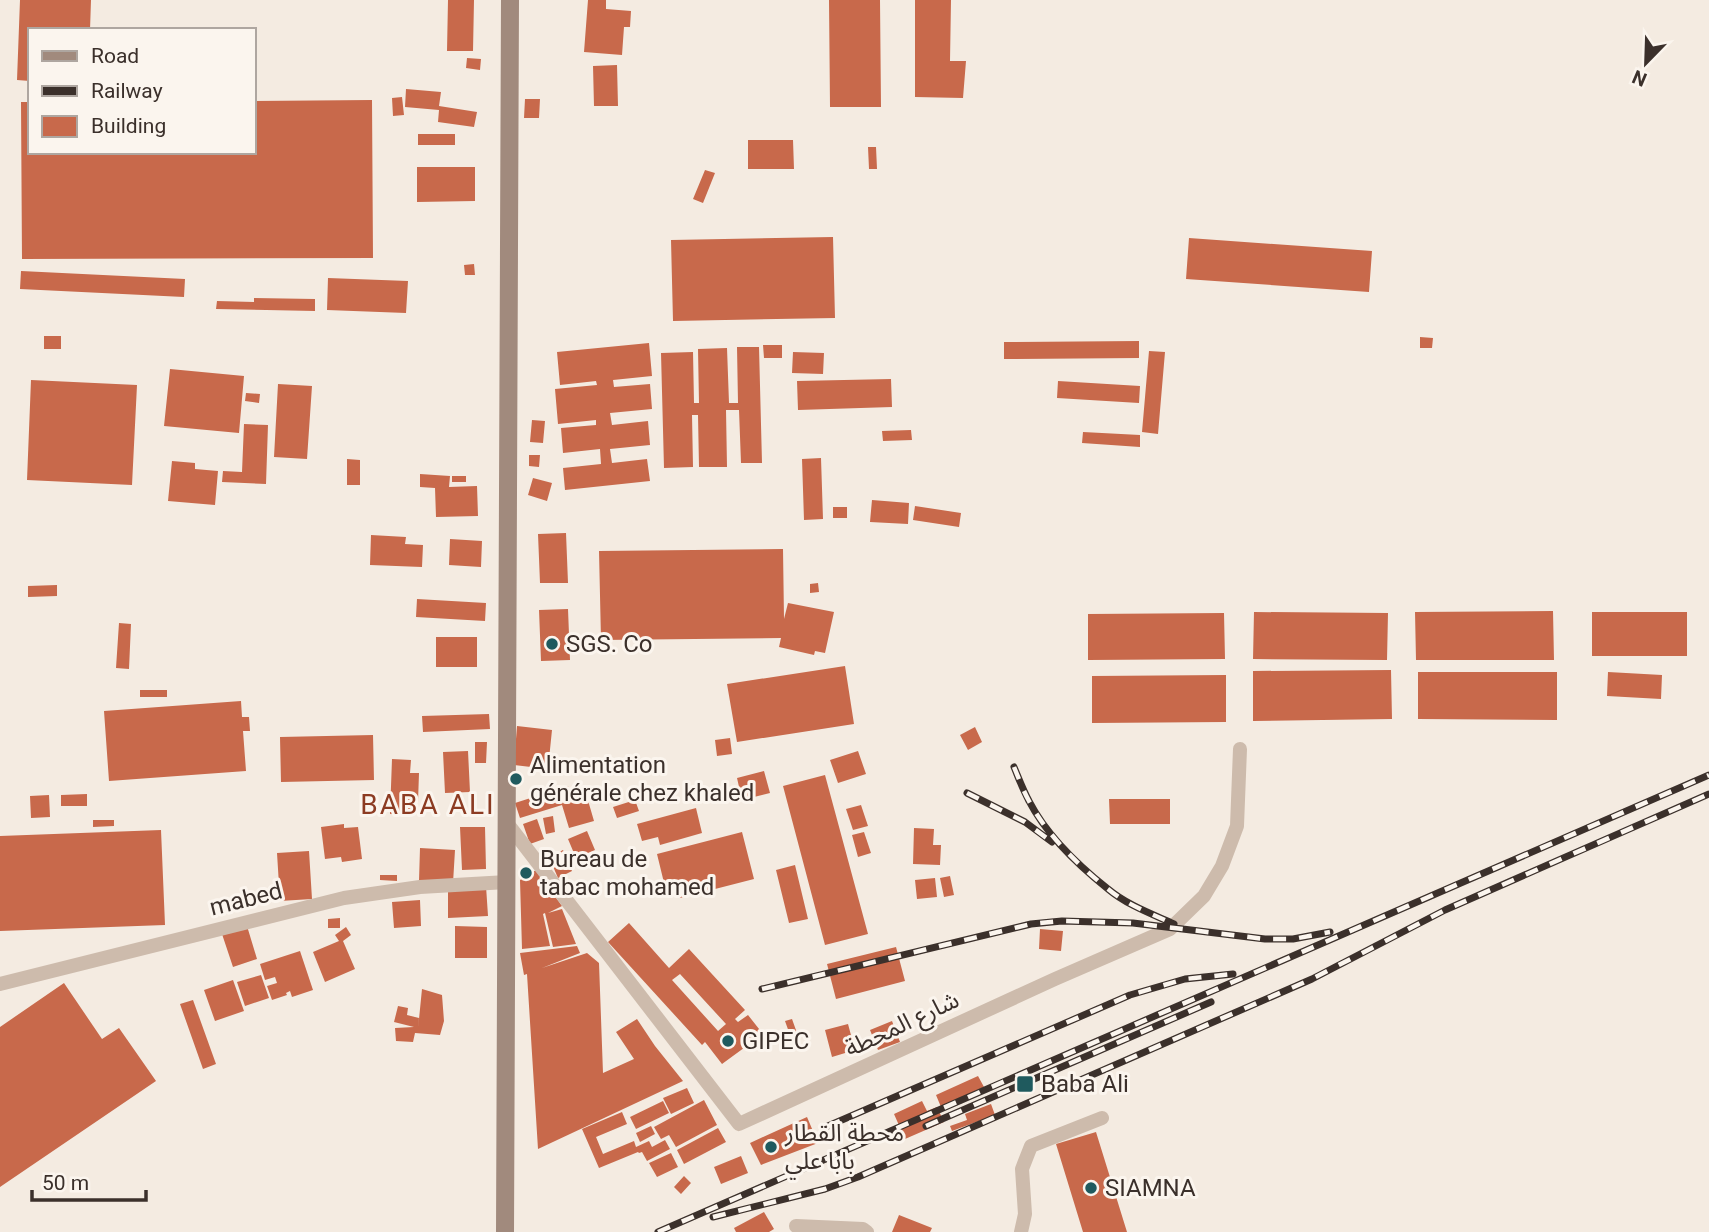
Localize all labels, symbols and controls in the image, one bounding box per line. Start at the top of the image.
legend [28,28,256,154]
north arrow [1611,28,1681,98]
text: Road [91,44,139,68]
text: N [1629,65,1650,91]
text: Railway [91,79,163,103]
text: Building [91,114,166,138]
place label: SGS. Co [566,630,652,658]
marker: SGS. Co [544,636,560,652]
place label: Alimentation générale chez khaled [530,751,754,807]
marker: Alimentation générale chez khaled [508,771,524,787]
district label: BABA ALI [360,788,496,821]
place label: Bureau de tabac mohamed [540,845,714,901]
marker: Bureau de tabac mohamed [518,865,534,881]
street label: mabed [207,876,285,922]
street label: شارع المحطة [841,985,965,1065]
place label: GIPEC [742,1027,809,1055]
marker: GIPEC [720,1033,736,1049]
place label: Baba Ali [1041,1070,1129,1098]
marker: Baba Ali [1015,1074,1035,1094]
place label: محطة القطار بابا علي [784,1119,904,1180]
marker: محطة القطار بابا علي [763,1139,779,1155]
scale bar [32,1158,145,1202]
text: 50 m [42,1171,89,1195]
place label: SIAMNA [1105,1174,1196,1202]
marker: SIAMNA [1083,1180,1099,1196]

